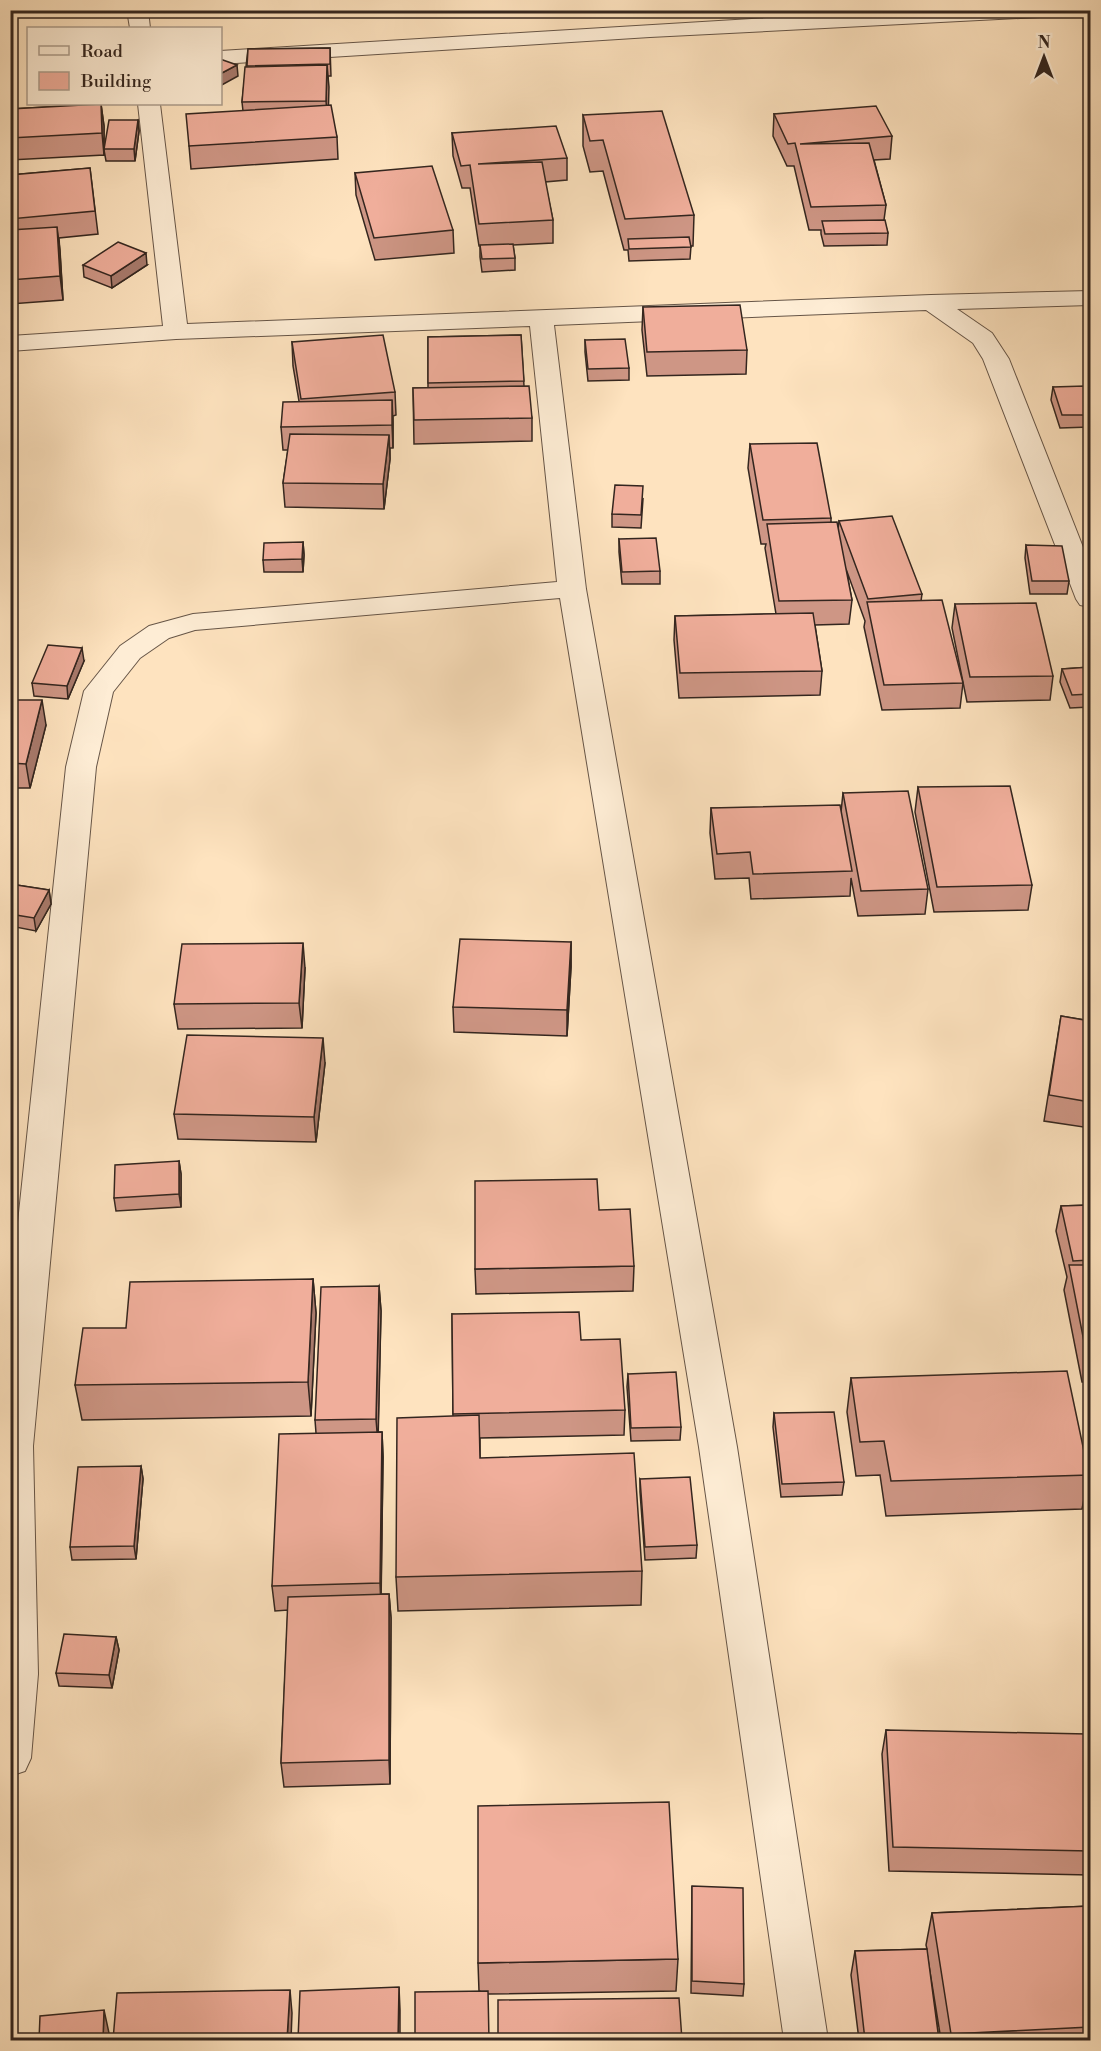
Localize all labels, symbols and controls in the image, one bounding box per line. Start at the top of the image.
legend [27,27,222,105]
north arrow [1014,27,1074,87]
text: N [1038,33,1051,53]
text: Road [81,40,124,63]
text: Building [80,70,152,93]

